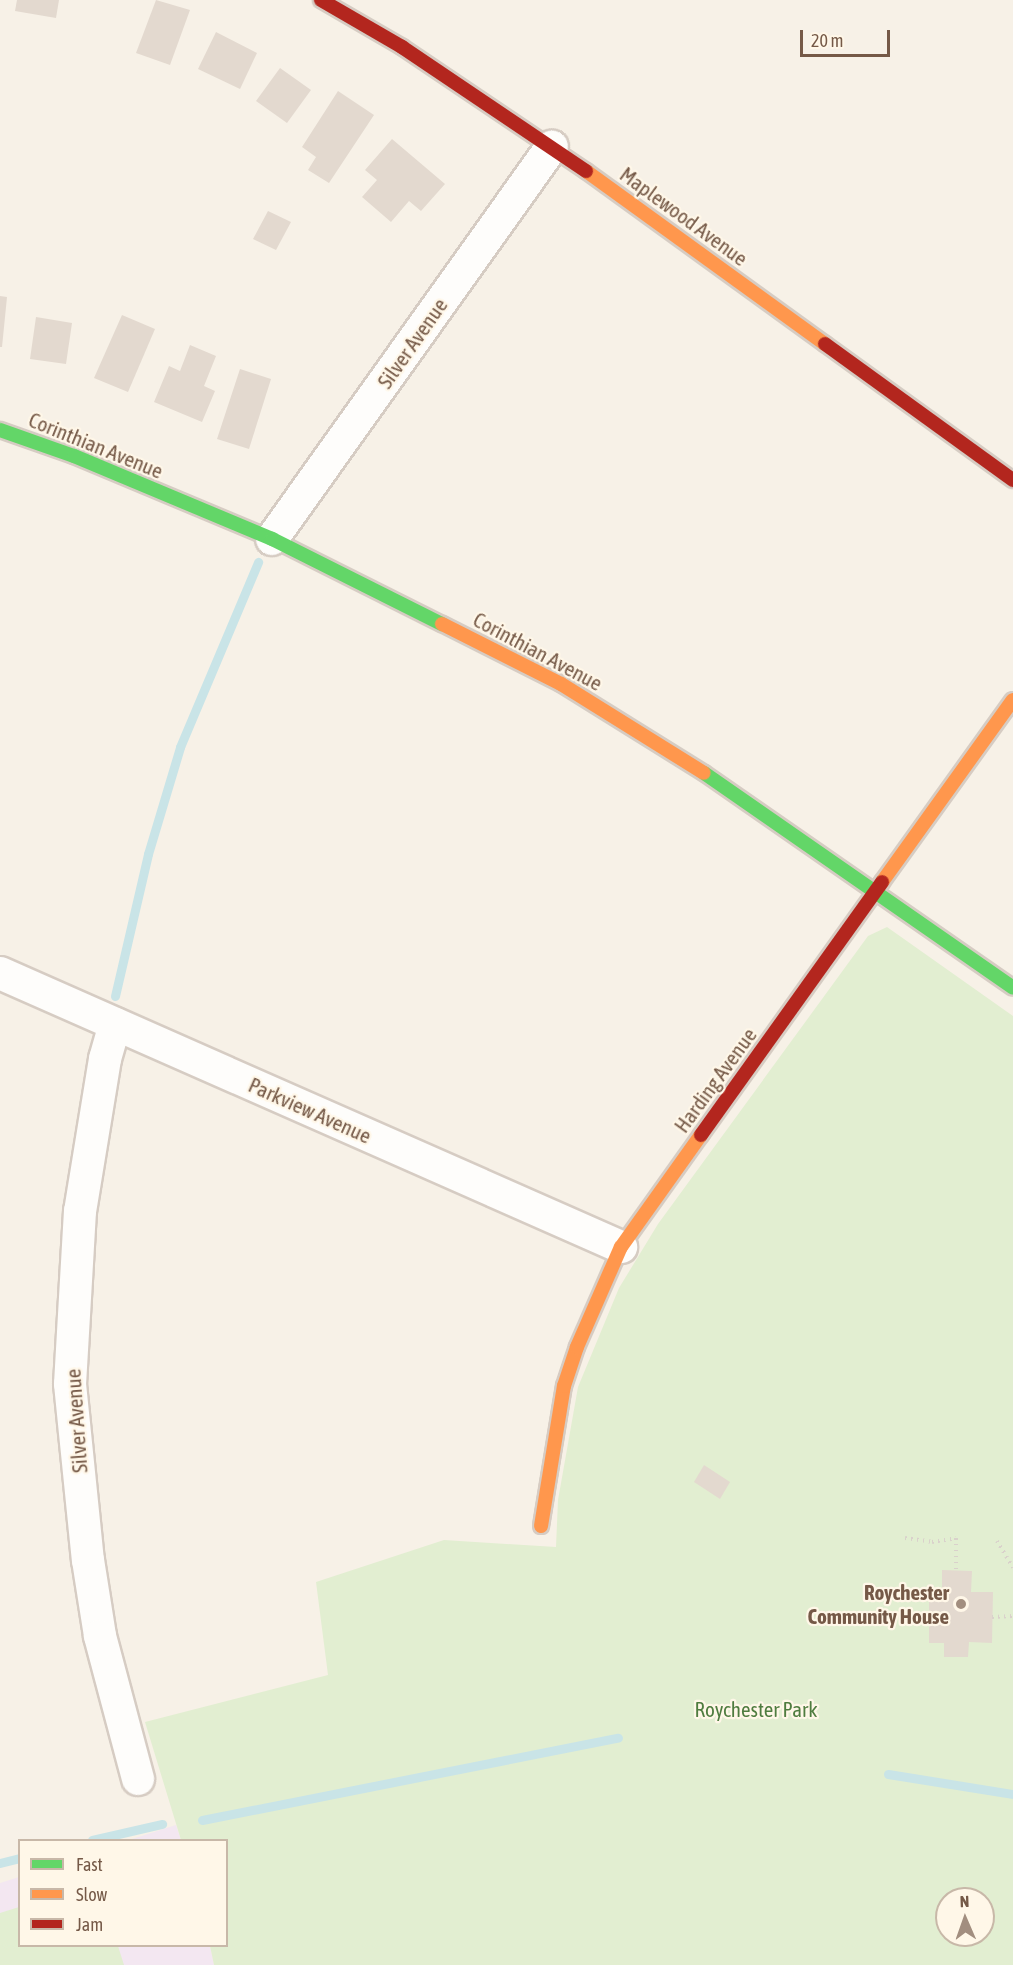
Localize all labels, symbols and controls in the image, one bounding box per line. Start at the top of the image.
scale bar [803,18,893,56]
text: 20 m [811,30,843,51]
street label: Maplewood Avenue [615,161,753,271]
street label: Silver Avenue [372,293,452,393]
street label: Corinthian Avenue [25,407,167,483]
street label: Corinthian Avenue [469,606,607,696]
street label: Harding Avenue [669,1023,761,1137]
street label: Parkview Avenue [245,1072,375,1148]
street label: Silver Avenue [60,1368,92,1474]
place label: Roychester Community House [808,1579,949,1629]
marker: Roychester Community House [954,1597,968,1611]
park label: Roychester Park [694,1696,818,1722]
legend [18,1839,228,1947]
text: Fast [76,1854,103,1875]
text: Slow [76,1884,107,1905]
north arrow [935,1887,995,1947]
text: N [959,1892,969,1910]
text: Jam [76,1914,103,1935]

